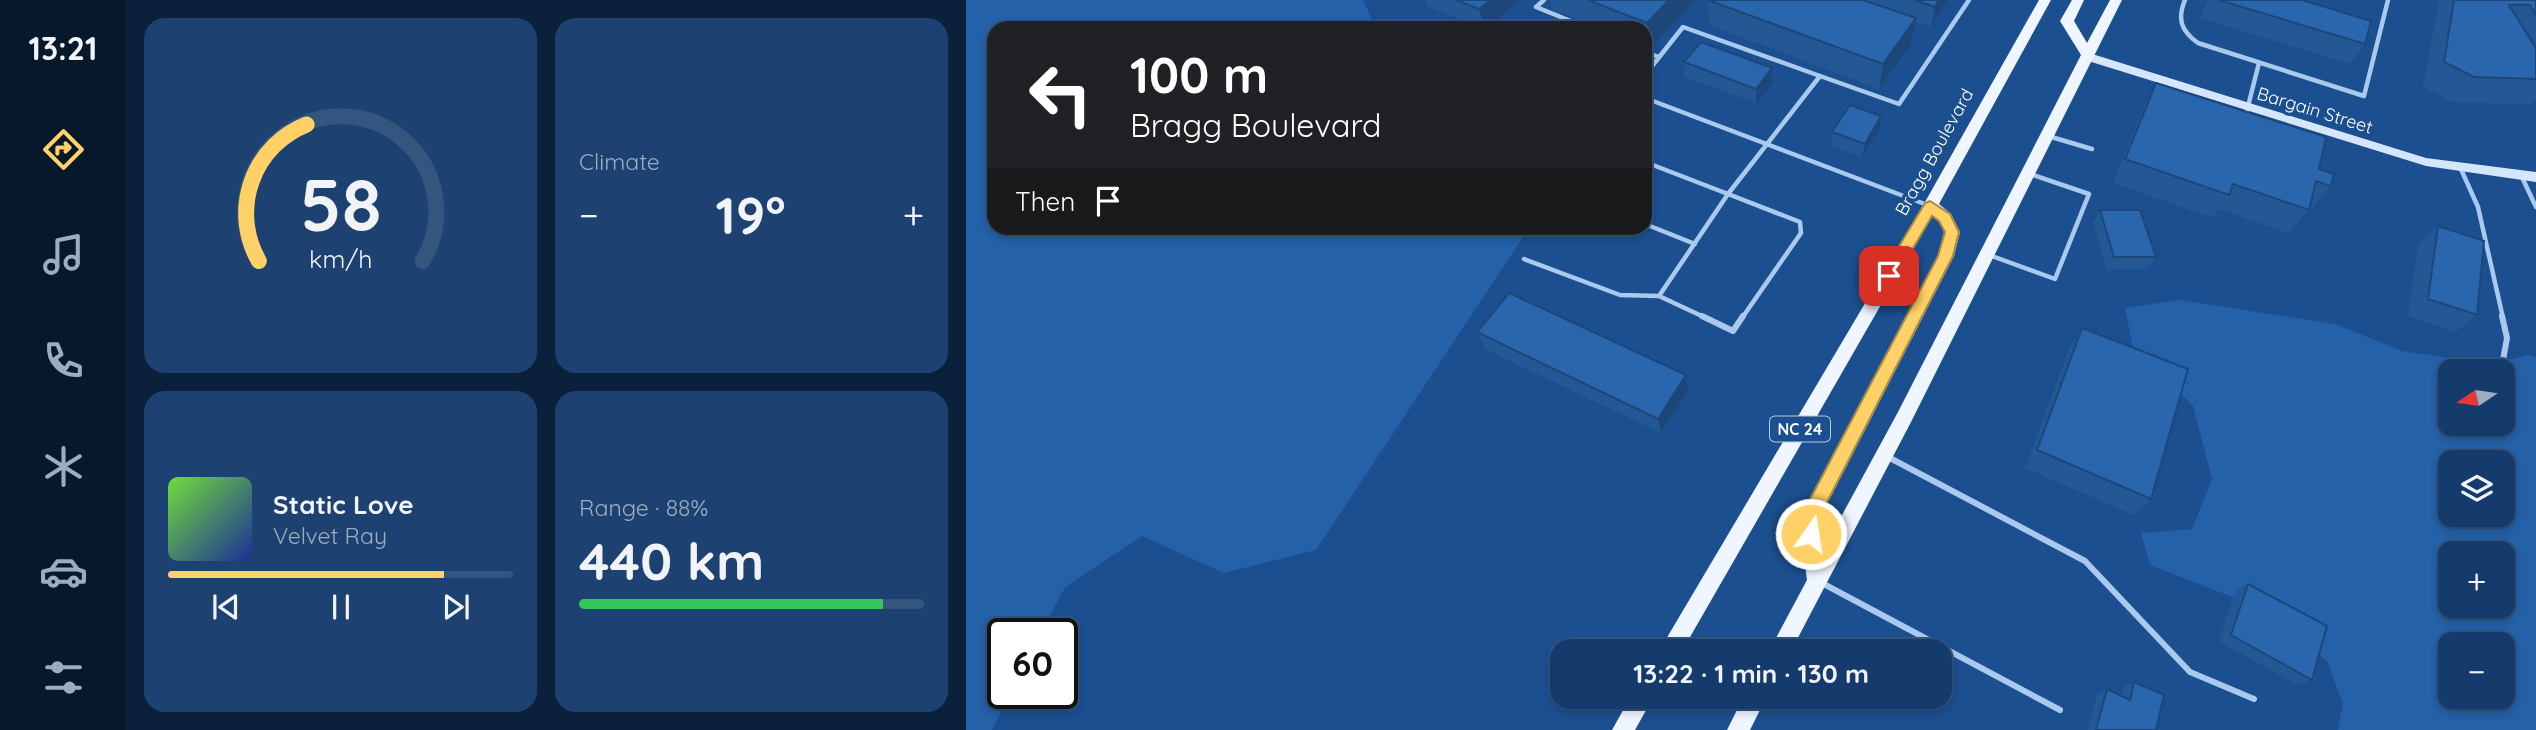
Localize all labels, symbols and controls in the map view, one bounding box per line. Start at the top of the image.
text: 13:21 [28,28,98,68]
text: 100 m [1130,44,1268,105]
icon: left [1015,49,1106,140]
street label: Bargain Street [2254,82,2376,138]
street label: Bragg Boulevard [1890,85,1978,219]
text: Bragg Boulevard [1130,105,1381,145]
icon: directions [39,125,88,174]
text: Climate [579,147,660,176]
text: 58 [300,159,381,250]
text: 19° [716,182,786,247]
icon: arrive [1089,182,1127,220]
text: Then [1015,185,1075,218]
text: − [579,191,599,239]
text: + [903,191,924,239]
icon: music [39,230,88,279]
text: km/h [309,243,372,274]
pin [1859,246,1919,306]
icon: arrive [1870,257,1908,295]
icon: phone [39,336,88,385]
north arrow [2438,359,2515,436]
map controls [2438,359,2515,709]
road number: NC 24 [1770,416,1830,442]
icon: climate [39,442,88,491]
button: layers [2438,450,2515,527]
text: Static Love [273,488,414,521]
text: Range · 88% [579,493,708,522]
position arrow [1774,497,1848,571]
text: Velvet Ray [273,521,387,550]
text: 440 km [579,528,764,593]
button: + [2438,541,2515,618]
icon: car [39,547,88,596]
icon: previous [207,588,245,626]
icon: pause [322,588,360,626]
icon: next [437,588,475,626]
speed limit sign: 60 [987,618,1078,709]
button: − [2438,632,2515,709]
icon: filters [39,653,88,702]
text: 13:22 · 1 min · 130 m [1633,657,1869,690]

